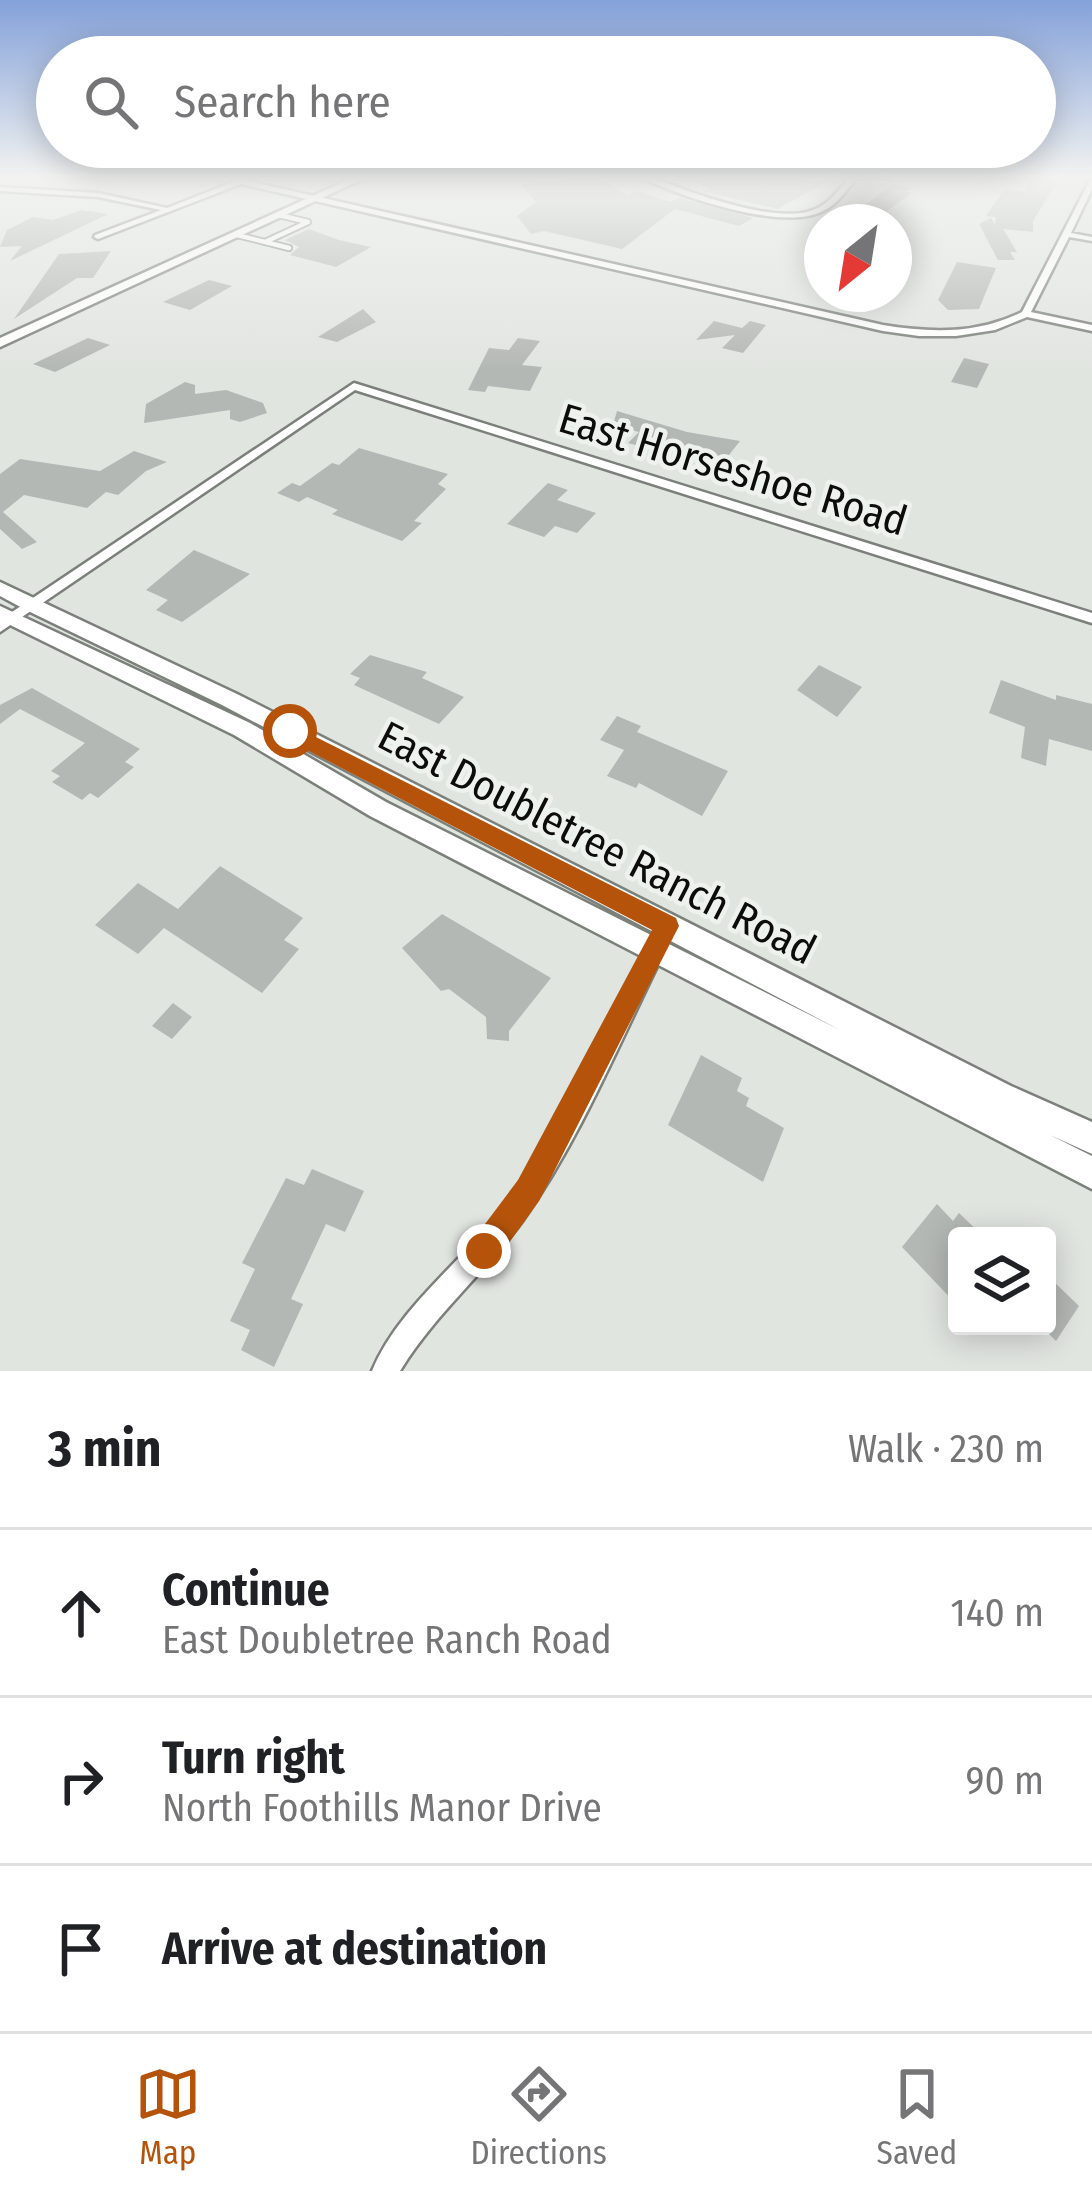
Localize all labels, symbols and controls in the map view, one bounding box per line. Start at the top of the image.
search box [36,36,1056,168]
icon: search [78,69,144,135]
text: Search here [174,75,391,129]
north arrow [804,204,912,312]
street label: East Horseshoe Road [553,393,913,547]
route start [263,704,317,758]
street label: East Doubletree Ranch Road [370,711,824,975]
route end [457,1224,511,1278]
map controls [948,1227,1056,1335]
button: layers [948,1227,1056,1335]
text: 3 min [48,1418,162,1480]
text: Walk · 230 m [848,1426,1044,1472]
text: Continue [162,1563,330,1617]
icon: ahead [48,1580,114,1646]
text: 140 m [950,1590,1044,1636]
text: East Doubletree Ranch Road [162,1617,612,1663]
text: Turn right [162,1731,345,1785]
icon: right [48,1748,114,1814]
text: 90 m [966,1758,1044,1804]
text: North Foothills Manor Drive [162,1785,602,1831]
icon: arrive [48,1916,114,1982]
text: Arrive at destination [162,1922,547,1976]
tab: Map [135,2061,201,2173]
tab: Directions [470,2061,607,2173]
tab: Saved [877,2061,957,2173]

